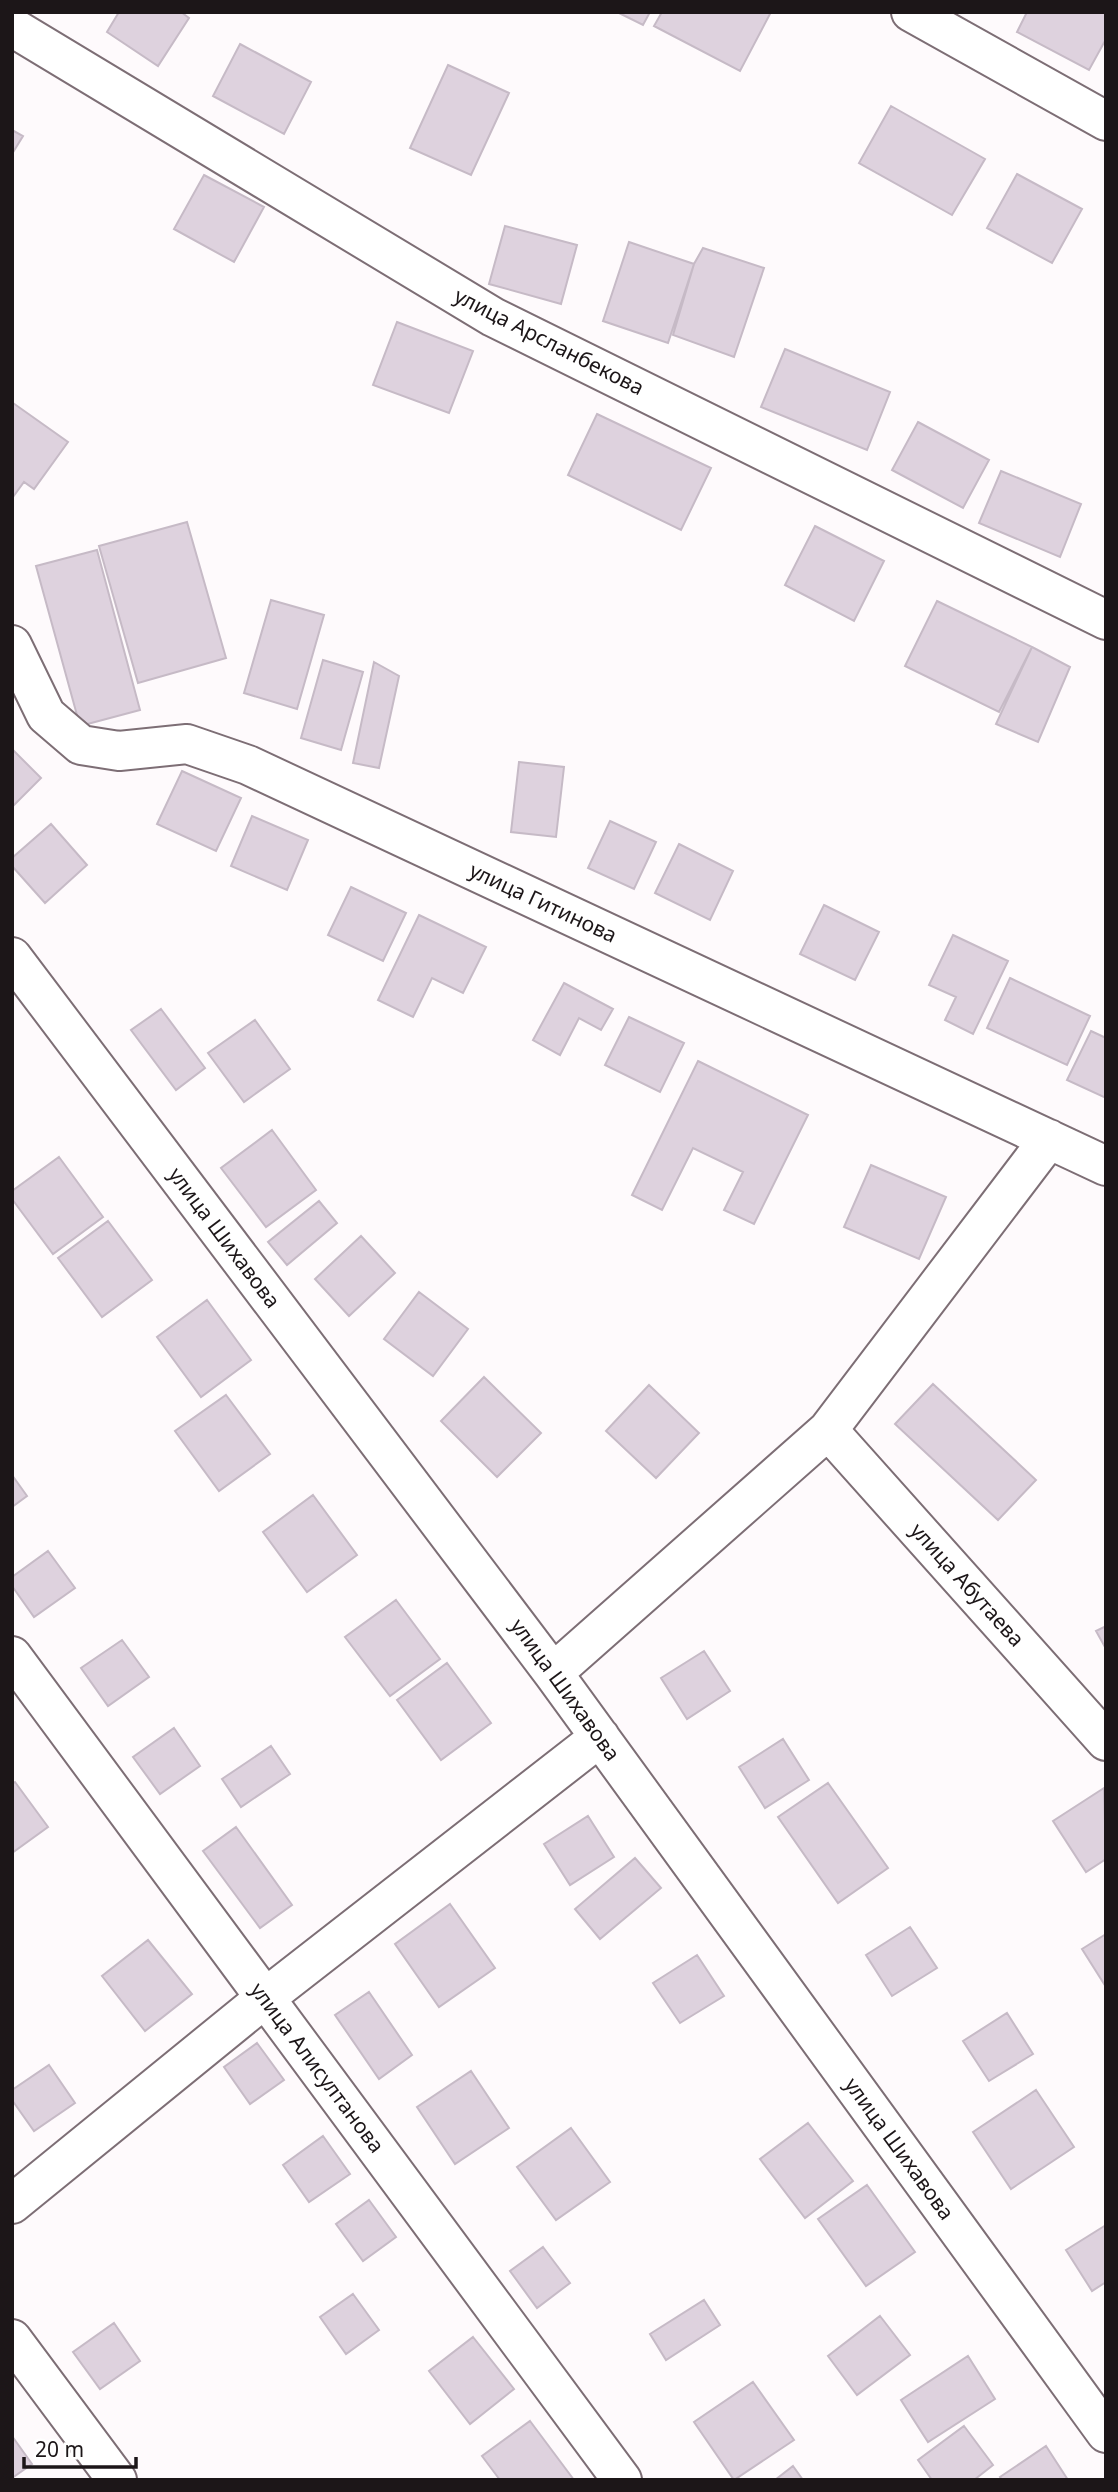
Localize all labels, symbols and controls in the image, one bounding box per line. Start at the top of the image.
street label: улица Арсланбекова [450,281,649,401]
street label: улица Гитинова [465,856,622,949]
street label: улица Шихавова [163,1161,287,1314]
street label: улица Абутаева [905,1516,1031,1652]
street label: улица Шихавова [505,1613,627,1766]
street label: улица Алисултанова [245,1977,391,2158]
street label: улица Шихавова [839,2072,961,2225]
scale bar [24,2426,136,2470]
text: 20 m [35,2435,84,2463]

